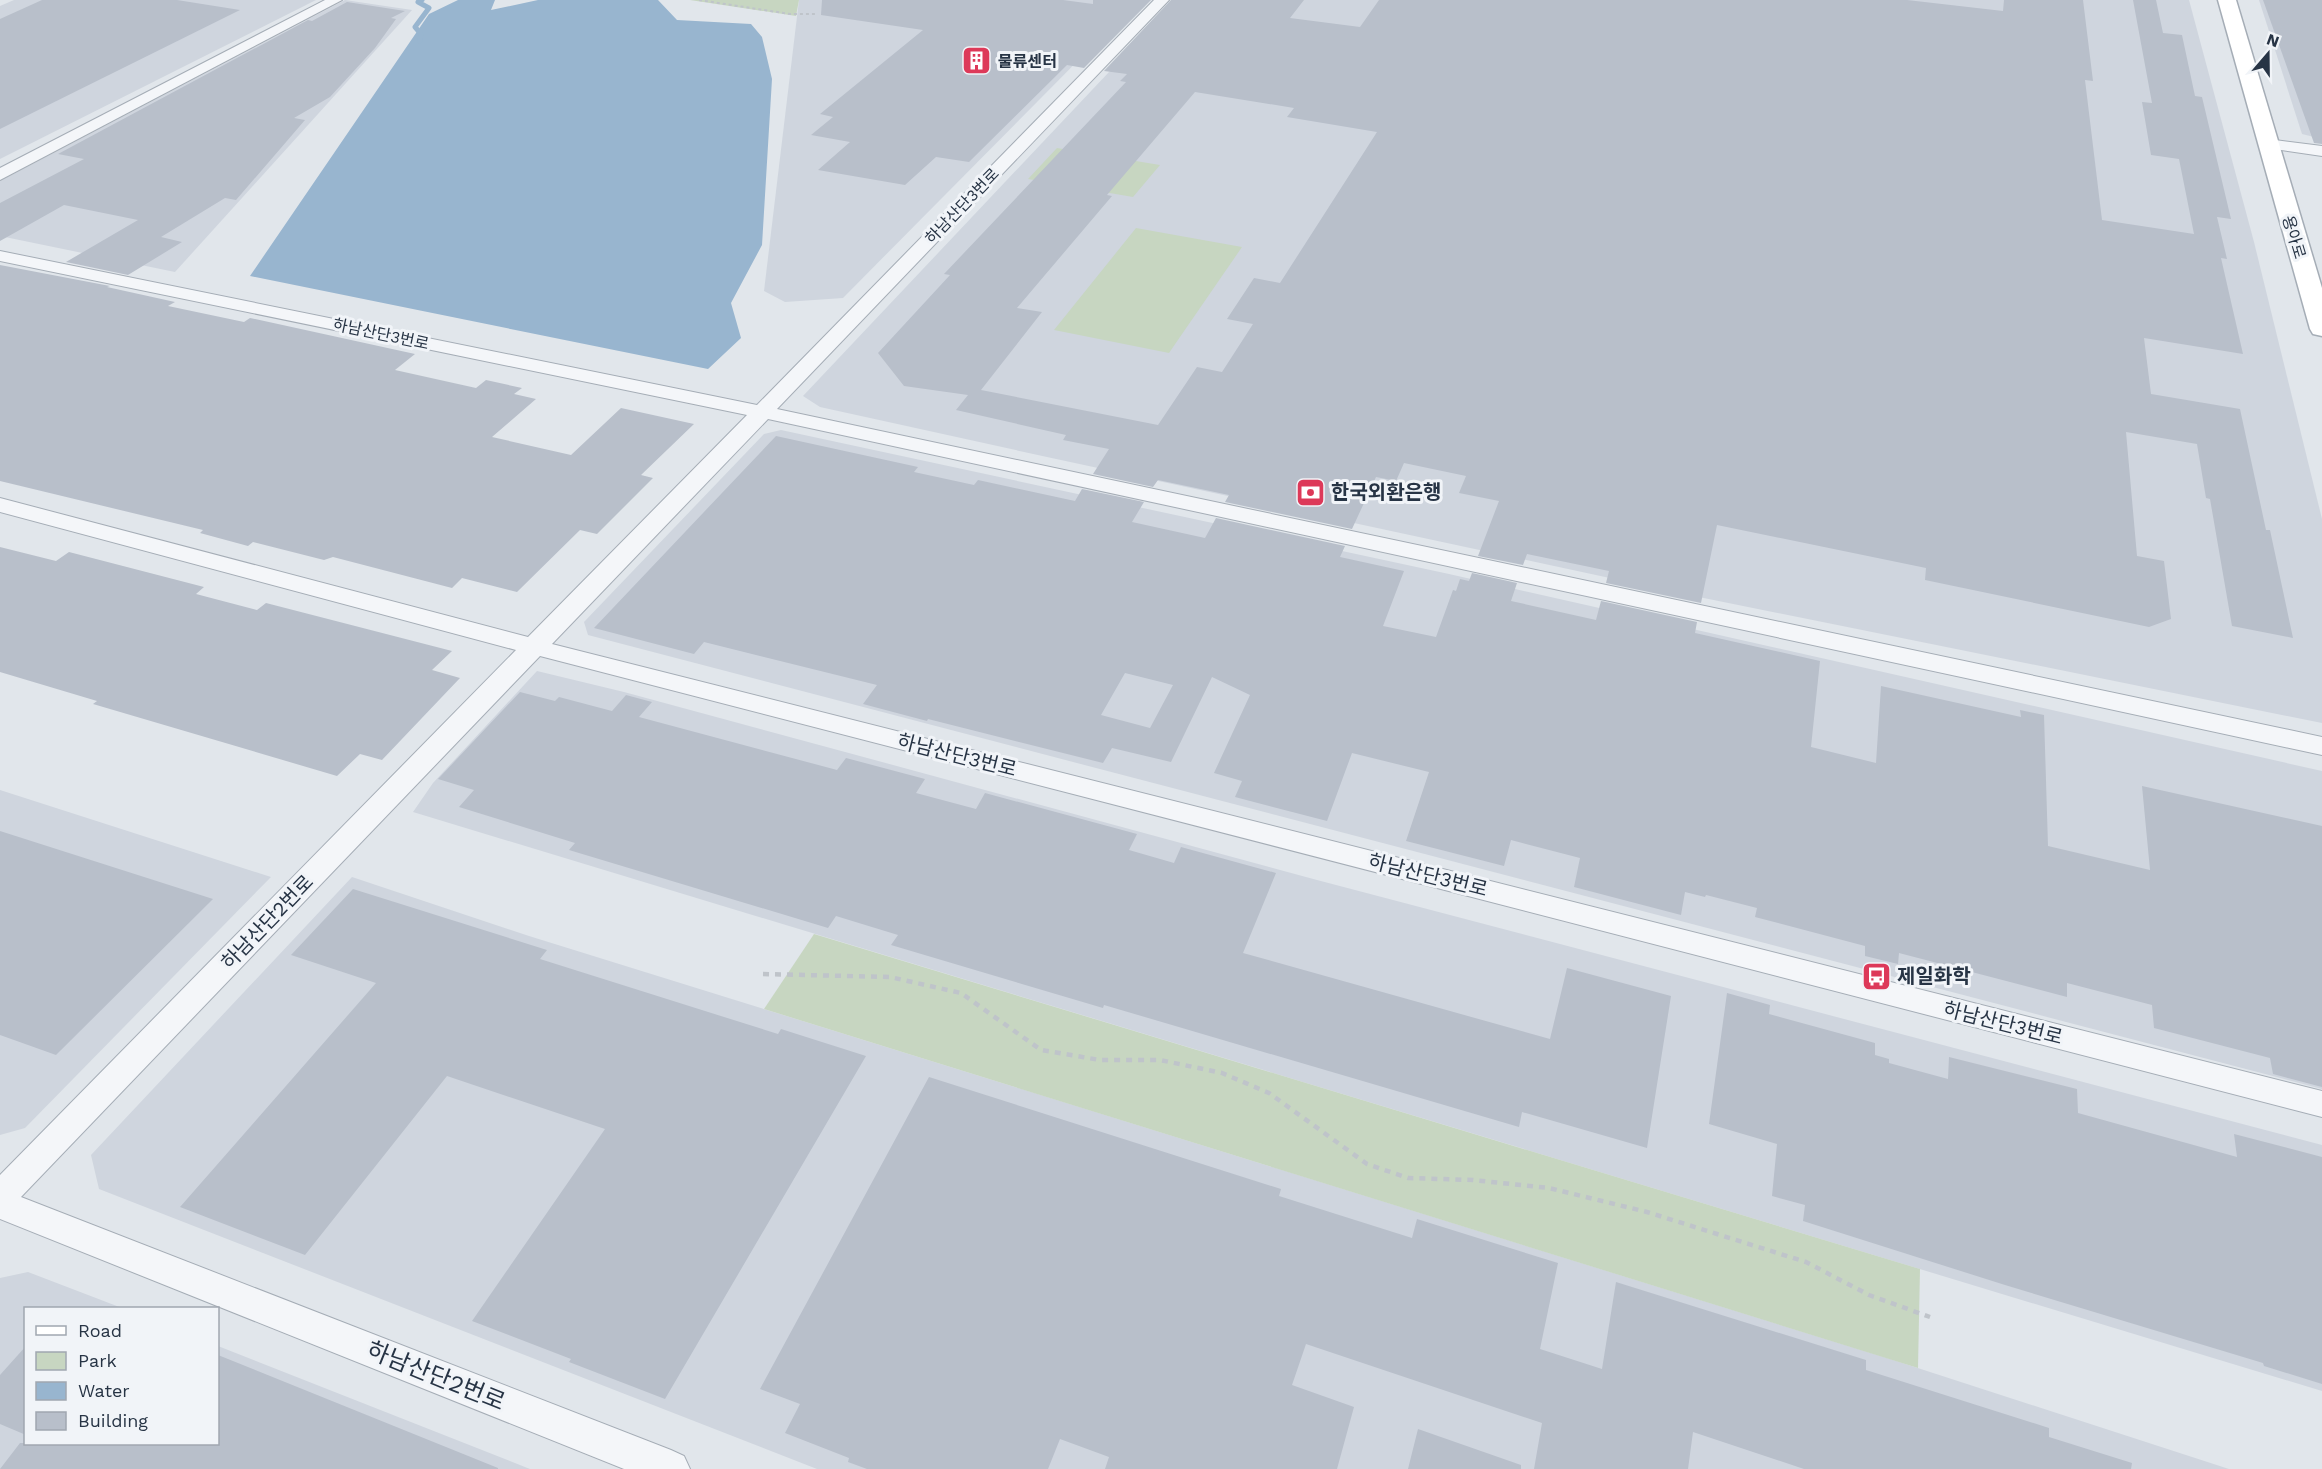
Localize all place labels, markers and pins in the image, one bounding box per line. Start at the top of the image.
building icon: 물류센터 [961,45,993,77]
place label: 물류센터 [998,52,1057,71]
bank icon: 한국외환은행 [1294,476,1326,508]
place label: 한국외환은행 [1331,480,1441,504]
bus stop icon: 제일화학 [1860,960,1892,992]
place label: 제일화학 [1897,964,1971,988]

